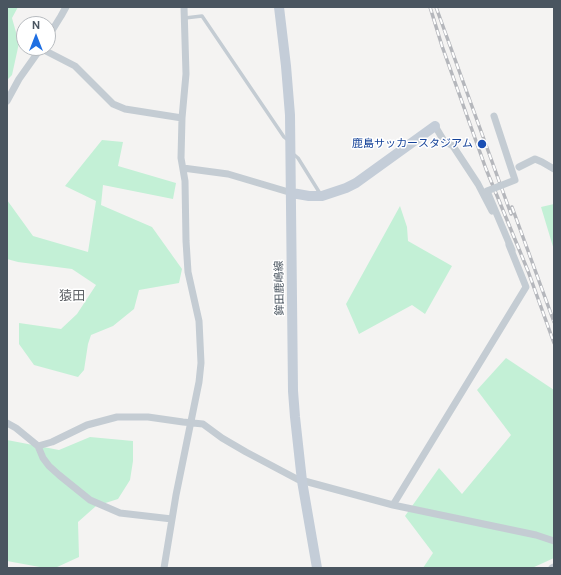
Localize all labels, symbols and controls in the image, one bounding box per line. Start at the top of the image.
north arrow [16,16,56,56]
text: N [32,18,40,32]
place label: 鹿島サッカースタジアム [352,137,473,151]
marker: 鹿島サッカースタジアム [476,138,488,150]
street label: 鉾田鹿嶋線 [273,260,287,316]
district label: 猿田 [59,289,85,305]

